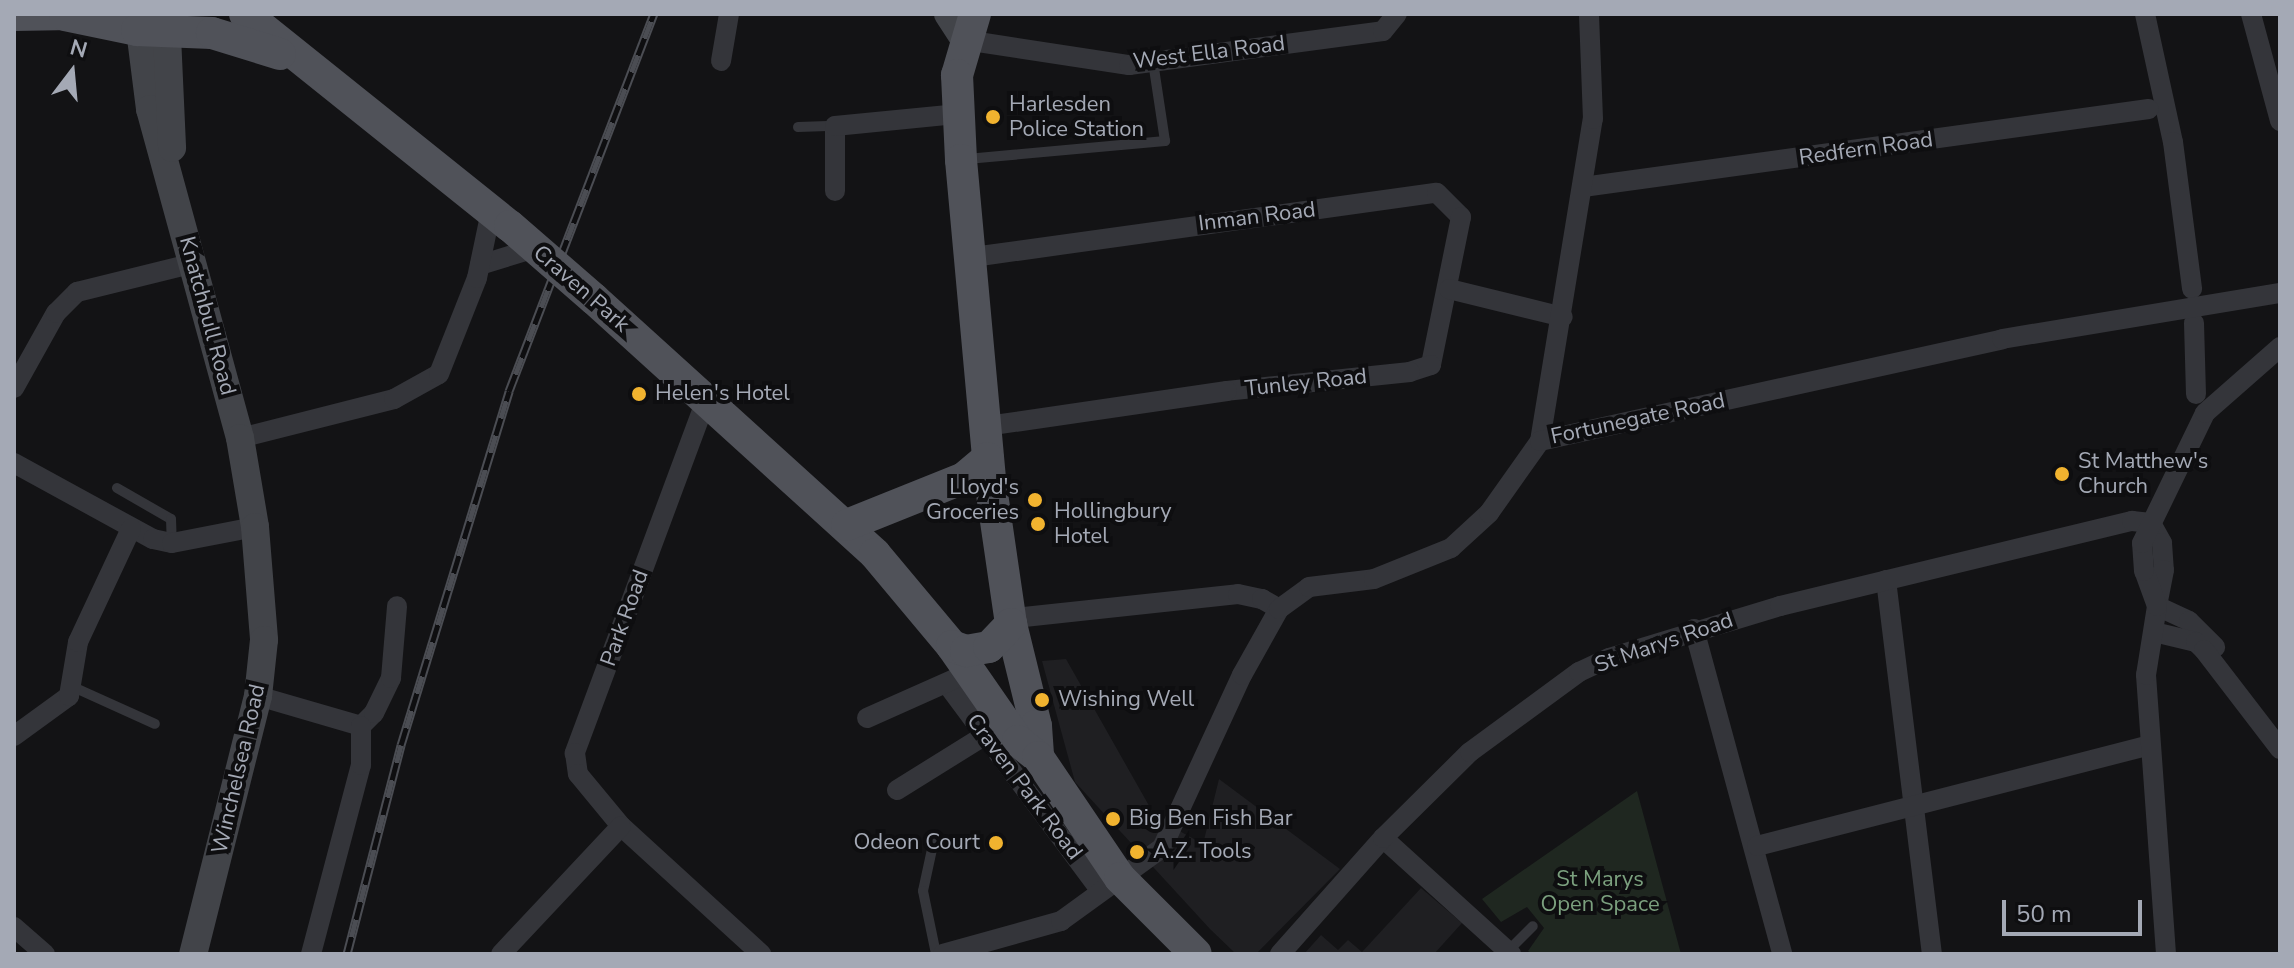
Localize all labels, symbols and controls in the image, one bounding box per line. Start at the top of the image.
street label: West Ella Road [1132,31,1286,75]
north arrow [32,32,112,112]
text: N [67,32,91,66]
place label: Harlesden Police Station [1009,91,1144,142]
marker: Harlesden Police Station [984,108,1002,126]
street label: Redfern Road [1797,127,1935,171]
street label: Inman Road [1197,197,1317,237]
street label: Knatchbull Road [173,234,241,398]
street label: Craven Park [527,240,635,338]
street label: Tunley Road [1244,363,1368,403]
place label: Helen's Hotel [655,381,790,407]
marker: Helen's Hotel [630,385,648,403]
street label: Fortunegate Road [1549,388,1727,450]
place label: St Matthew's Church [2078,448,2208,500]
marker: St Matthew's Church [2053,465,2071,483]
place label: Lloyd's Groceries [926,474,1019,526]
marker: Lloyd's Groceries [1026,491,1044,509]
place label: Hollingbury Hotel [1054,498,1172,550]
marker: Hollingbury Hotel [1029,515,1047,533]
street label: Park Road [595,566,655,670]
street label: St Marys Road [1591,607,1737,679]
street label: Winchelsea Road [207,682,271,856]
place label: Wishing Well [1058,687,1194,713]
marker: Wishing Well [1033,691,1051,709]
street label: Craven Park Road [961,709,1087,865]
place label: Big Ben Fish Bar [1129,806,1293,832]
marker: Big Ben Fish Bar [1104,810,1122,828]
place label: Odeon Court [853,830,980,856]
marker: Odeon Court [987,834,1005,852]
place label: A.Z. Tools [1153,839,1252,865]
marker: A.Z. Tools [1128,843,1146,861]
park label: St Marys Open Space [1540,866,1660,918]
scale bar [2006,884,2146,934]
text: 50 m [2016,898,2072,930]

